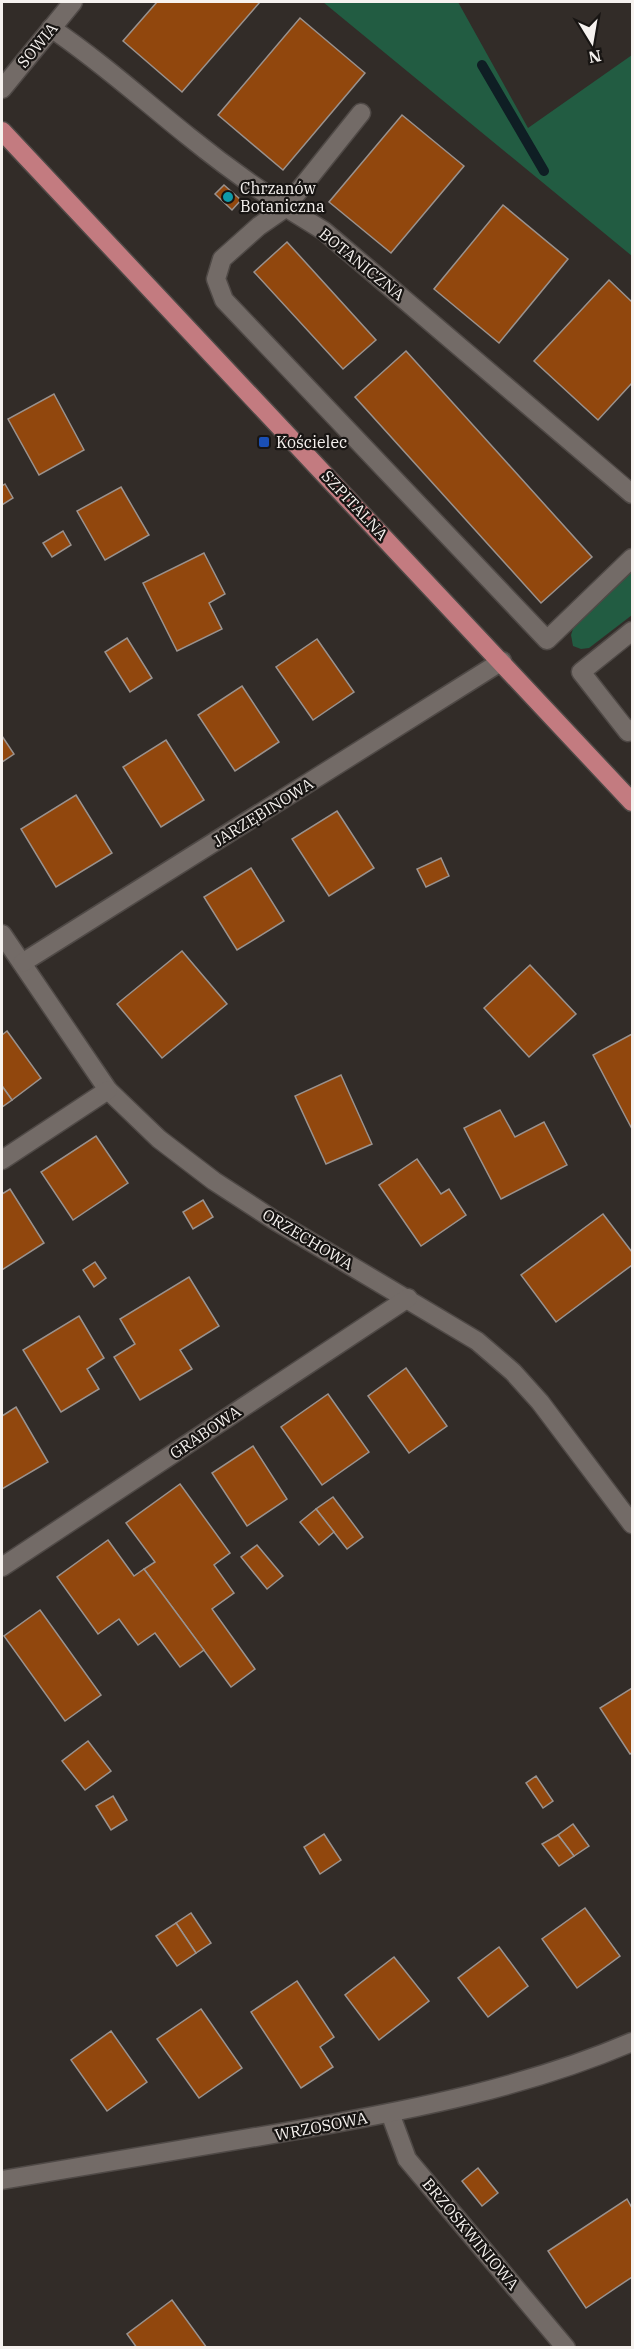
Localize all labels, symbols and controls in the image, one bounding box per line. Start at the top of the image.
north arrow [562,12,622,72]
street label: SOWIA [12,18,62,72]
text: N [587,46,603,68]
place label: Chrzanów Botaniczna [240,178,325,216]
marker: Chrzanów Botaniczna [221,190,235,204]
street label: BOTANICZNA [315,223,409,305]
place label: Kościelec [276,432,347,452]
marker: Kościelec [257,435,271,449]
street label: SZPITALNA [318,466,392,544]
street label: JARZĘBINOWA [209,773,317,851]
street label: ORZECHOWA [259,1204,357,1274]
street label: GRABOWA [166,1401,244,1463]
street label: WRZOSOWA [273,2107,369,2145]
street label: BRZOSKWINIOWA [418,2174,524,2294]

